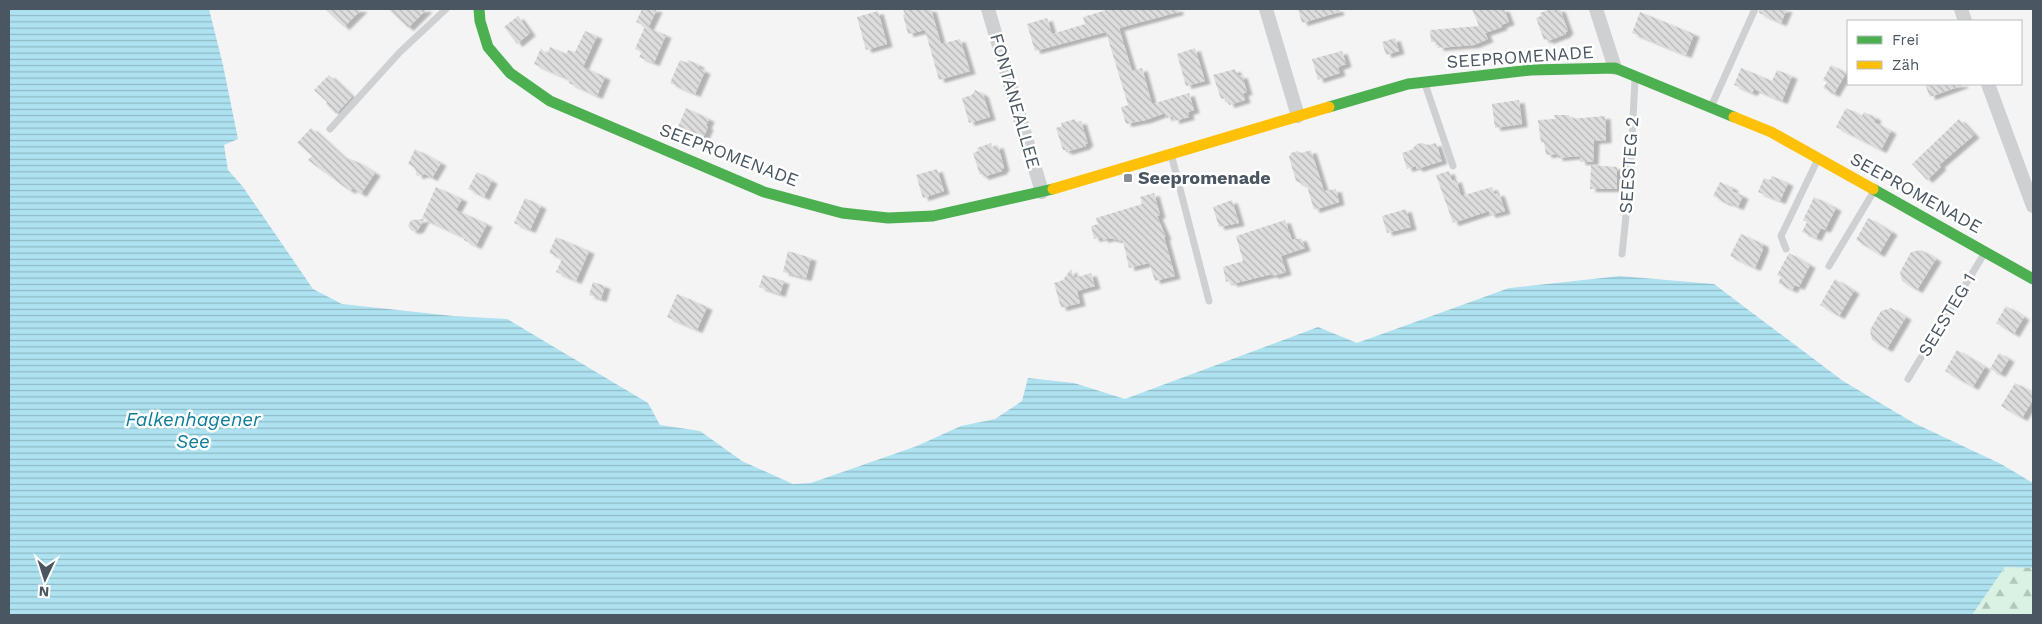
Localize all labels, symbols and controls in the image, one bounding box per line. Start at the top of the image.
legend [1847,20,2022,85]
street label: FONTANEALLEE [986,31,1045,171]
text: Frei [1892,31,1919,49]
street label: SEEPROMENADE [1446,41,1594,72]
text: Zäh [1892,56,1919,74]
street label: SEESTEG 2 [1615,116,1642,214]
street label: SEEPROMENADE [657,118,802,191]
street label: SEEPROMENADE [1847,148,1986,237]
place label: Seepromenade [1138,167,1271,188]
marker: Seepromenade [1122,172,1134,184]
street label: SEESTEG 1 [1914,269,1980,360]
water label: Falkenhagener See [126,408,261,453]
north arrow [20,554,70,604]
text: N [38,584,50,600]

